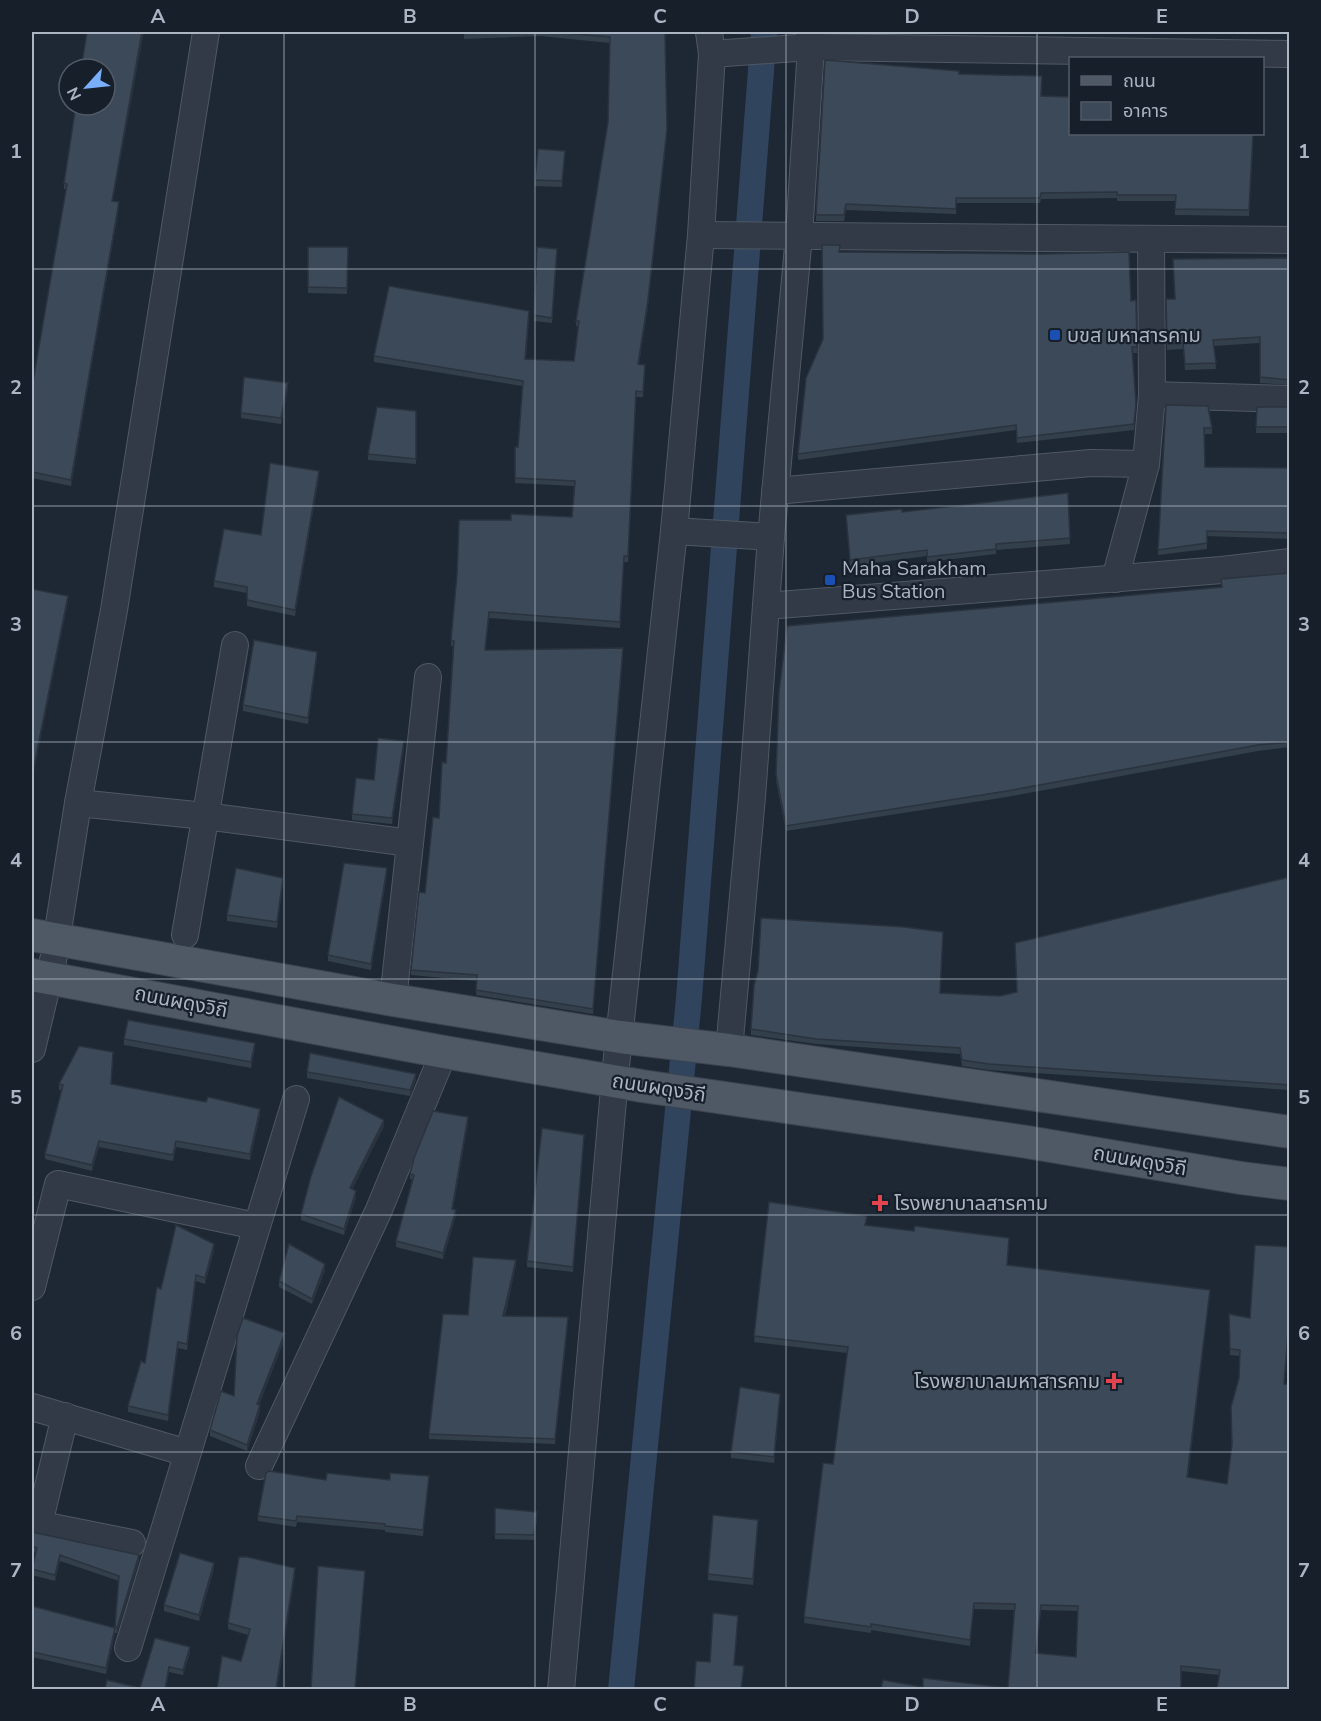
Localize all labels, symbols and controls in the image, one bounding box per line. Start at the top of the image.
text: A [151,3,166,30]
text: B [403,3,417,30]
text: C [653,3,667,30]
text: D [904,3,920,30]
text: E [1156,3,1168,30]
north arrow [57,57,117,117]
legend [1069,57,1264,135]
text: ถนน [1123,69,1156,93]
text: N [62,83,87,104]
text: อาคาร [1123,99,1168,123]
text: 1 [10,138,22,165]
text: 1 [1298,138,1310,165]
place label: บขส มหาสารคาม [1067,322,1201,349]
marker: บขส มหาสารคาม [1048,328,1062,342]
text: 2 [10,374,22,401]
text: 2 [1298,374,1310,401]
place label: Maha Sarakham Bus Station [842,555,986,605]
marker: Maha Sarakham Bus Station [823,573,837,587]
text: 3 [10,611,22,638]
text: 3 [1298,611,1310,638]
text: 4 [10,847,22,874]
text: 4 [1298,847,1310,874]
street label: ถนนผดุงวิถี [132,980,230,1024]
street label: ถนนผดุงวิถี [610,1067,708,1109]
text: 5 [10,1084,22,1111]
text: 5 [1298,1084,1310,1111]
street label: ถนนผดุงวิถี [1091,1140,1189,1182]
place label: โรงพยาบาลสารคาม [894,1190,1048,1217]
marker: โรงพยาบาลสารคาม [871,1194,889,1212]
text: 6 [10,1320,22,1347]
text: 6 [1298,1320,1310,1347]
place label: โรงพยาบาลมหาสารคาม [914,1368,1100,1395]
marker: โรงพยาบาลมหาสารคาม [1105,1372,1123,1390]
text: 7 [10,1557,22,1584]
text: 7 [1298,1557,1310,1584]
text: A [151,1691,166,1718]
text: B [403,1691,417,1718]
text: C [653,1691,667,1718]
text: D [904,1691,920,1718]
text: E [1156,1691,1168,1718]

